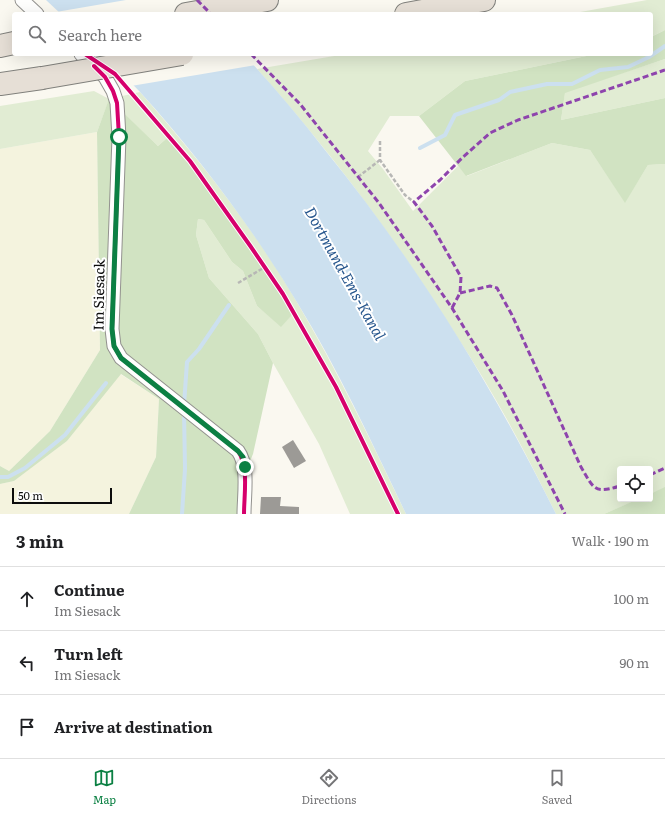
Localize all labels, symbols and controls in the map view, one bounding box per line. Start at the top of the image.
search box [12,12,653,56]
icon: search [26,23,48,45]
text: Search here [58,23,142,46]
route start [110,128,128,146]
water label: Dortmund-Ems-Kanal [300,202,393,345]
street label: Im Siesack [87,259,109,331]
route end [236,458,254,476]
map controls [617,466,653,502]
button: locate [617,466,653,502]
scale bar [12,486,112,505]
text: 50 m [18,487,43,503]
text: 3 min [16,528,64,553]
text: Walk · 190 m [571,531,649,550]
text: Continue [54,578,124,601]
icon: ahead [16,588,38,610]
text: 100 m [613,589,649,608]
text: Im Siesack [54,601,120,620]
text: Turn left [54,642,123,665]
icon: left [16,652,38,674]
text: 90 m [619,653,649,672]
text: Im Siesack [54,665,120,684]
text: Arrive at destination [54,715,213,738]
icon: arrive [16,716,38,738]
tab: Map [93,767,116,807]
tab: Directions [301,767,356,807]
tab: Saved [542,767,572,807]

